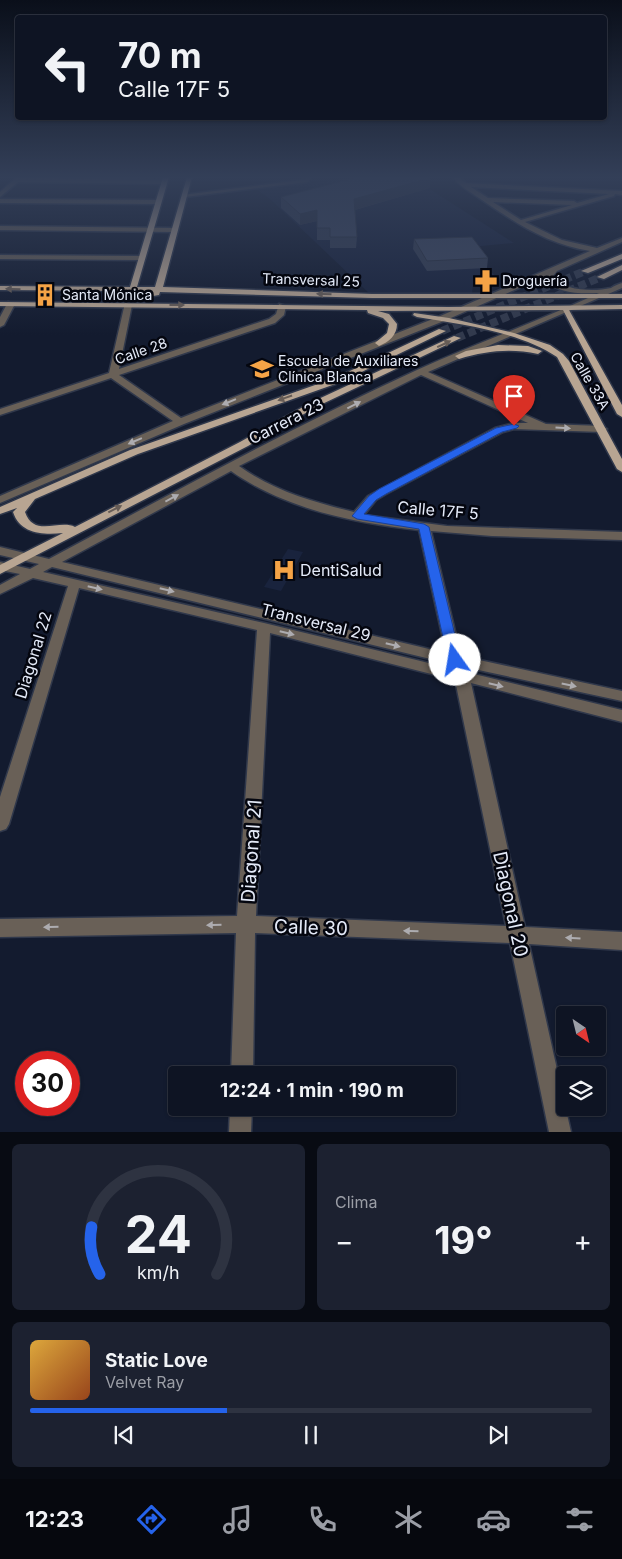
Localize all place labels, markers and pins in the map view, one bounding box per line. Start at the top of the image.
pharmacy icon: Droguería [473,268,499,294]
place label: Droguería [502,272,567,289]
building icon: Santa Mónica [32,282,58,308]
place label: Santa Mónica [62,286,152,303]
place label: Escuela de Auxiliares Clínica Blanca [278,352,418,385]
school or university icon: Escuela de Auxiliares Clínica Blanca [249,356,275,382]
pin [493,375,535,426]
hospital icon: DentiSalud [271,557,297,583]
place label: DentiSalud [300,560,382,580]

